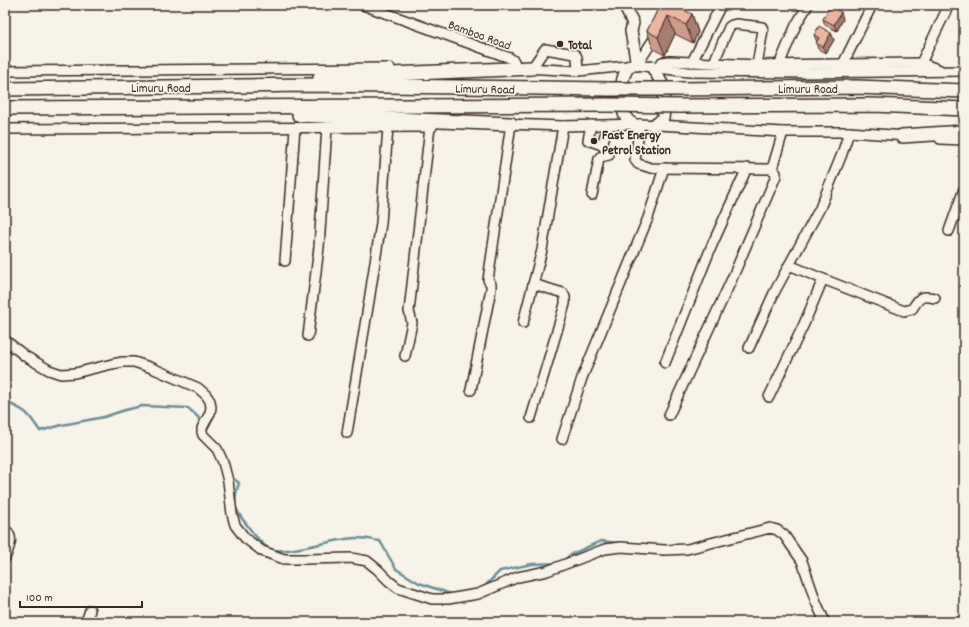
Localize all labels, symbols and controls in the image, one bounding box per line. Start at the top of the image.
street label: Bamboo Road [445,16,513,57]
place label: Total [568,37,593,56]
marker: Total [555,39,565,49]
street label: Limuru Road [131,80,191,99]
street label: Limuru Road [455,80,515,101]
street label: Limuru Road [778,81,838,100]
place label: Fast Energy Petrol Station [602,127,671,161]
marker: Fast Energy Petrol Station [589,136,599,146]
scale bar [20,583,142,609]
text: 100 m [26,590,53,607]

